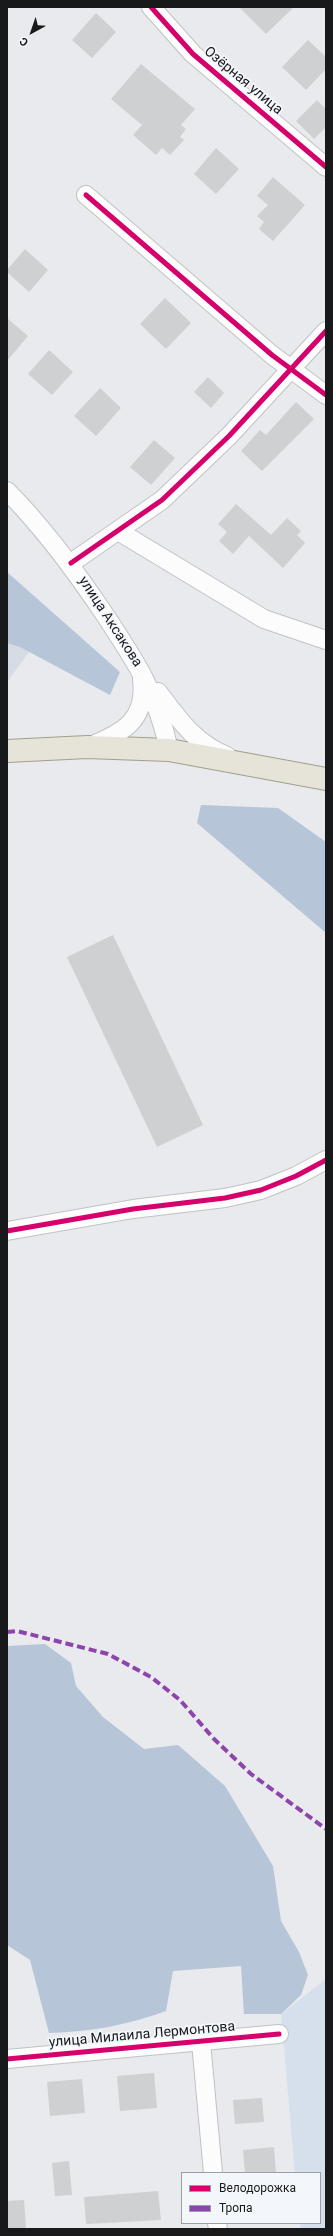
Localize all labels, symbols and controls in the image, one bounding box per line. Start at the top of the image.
north arrow [12,12,52,52]
text: С [17,34,31,49]
street label: Озёрная улица [200,43,286,119]
street label: улица Аксакова [75,574,145,670]
street label: улица Милаила Лермонтова [48,2018,236,2052]
legend [181,2172,321,2224]
text: Велодорожка [219,2181,296,2195]
text: Тропа [219,2201,253,2215]

